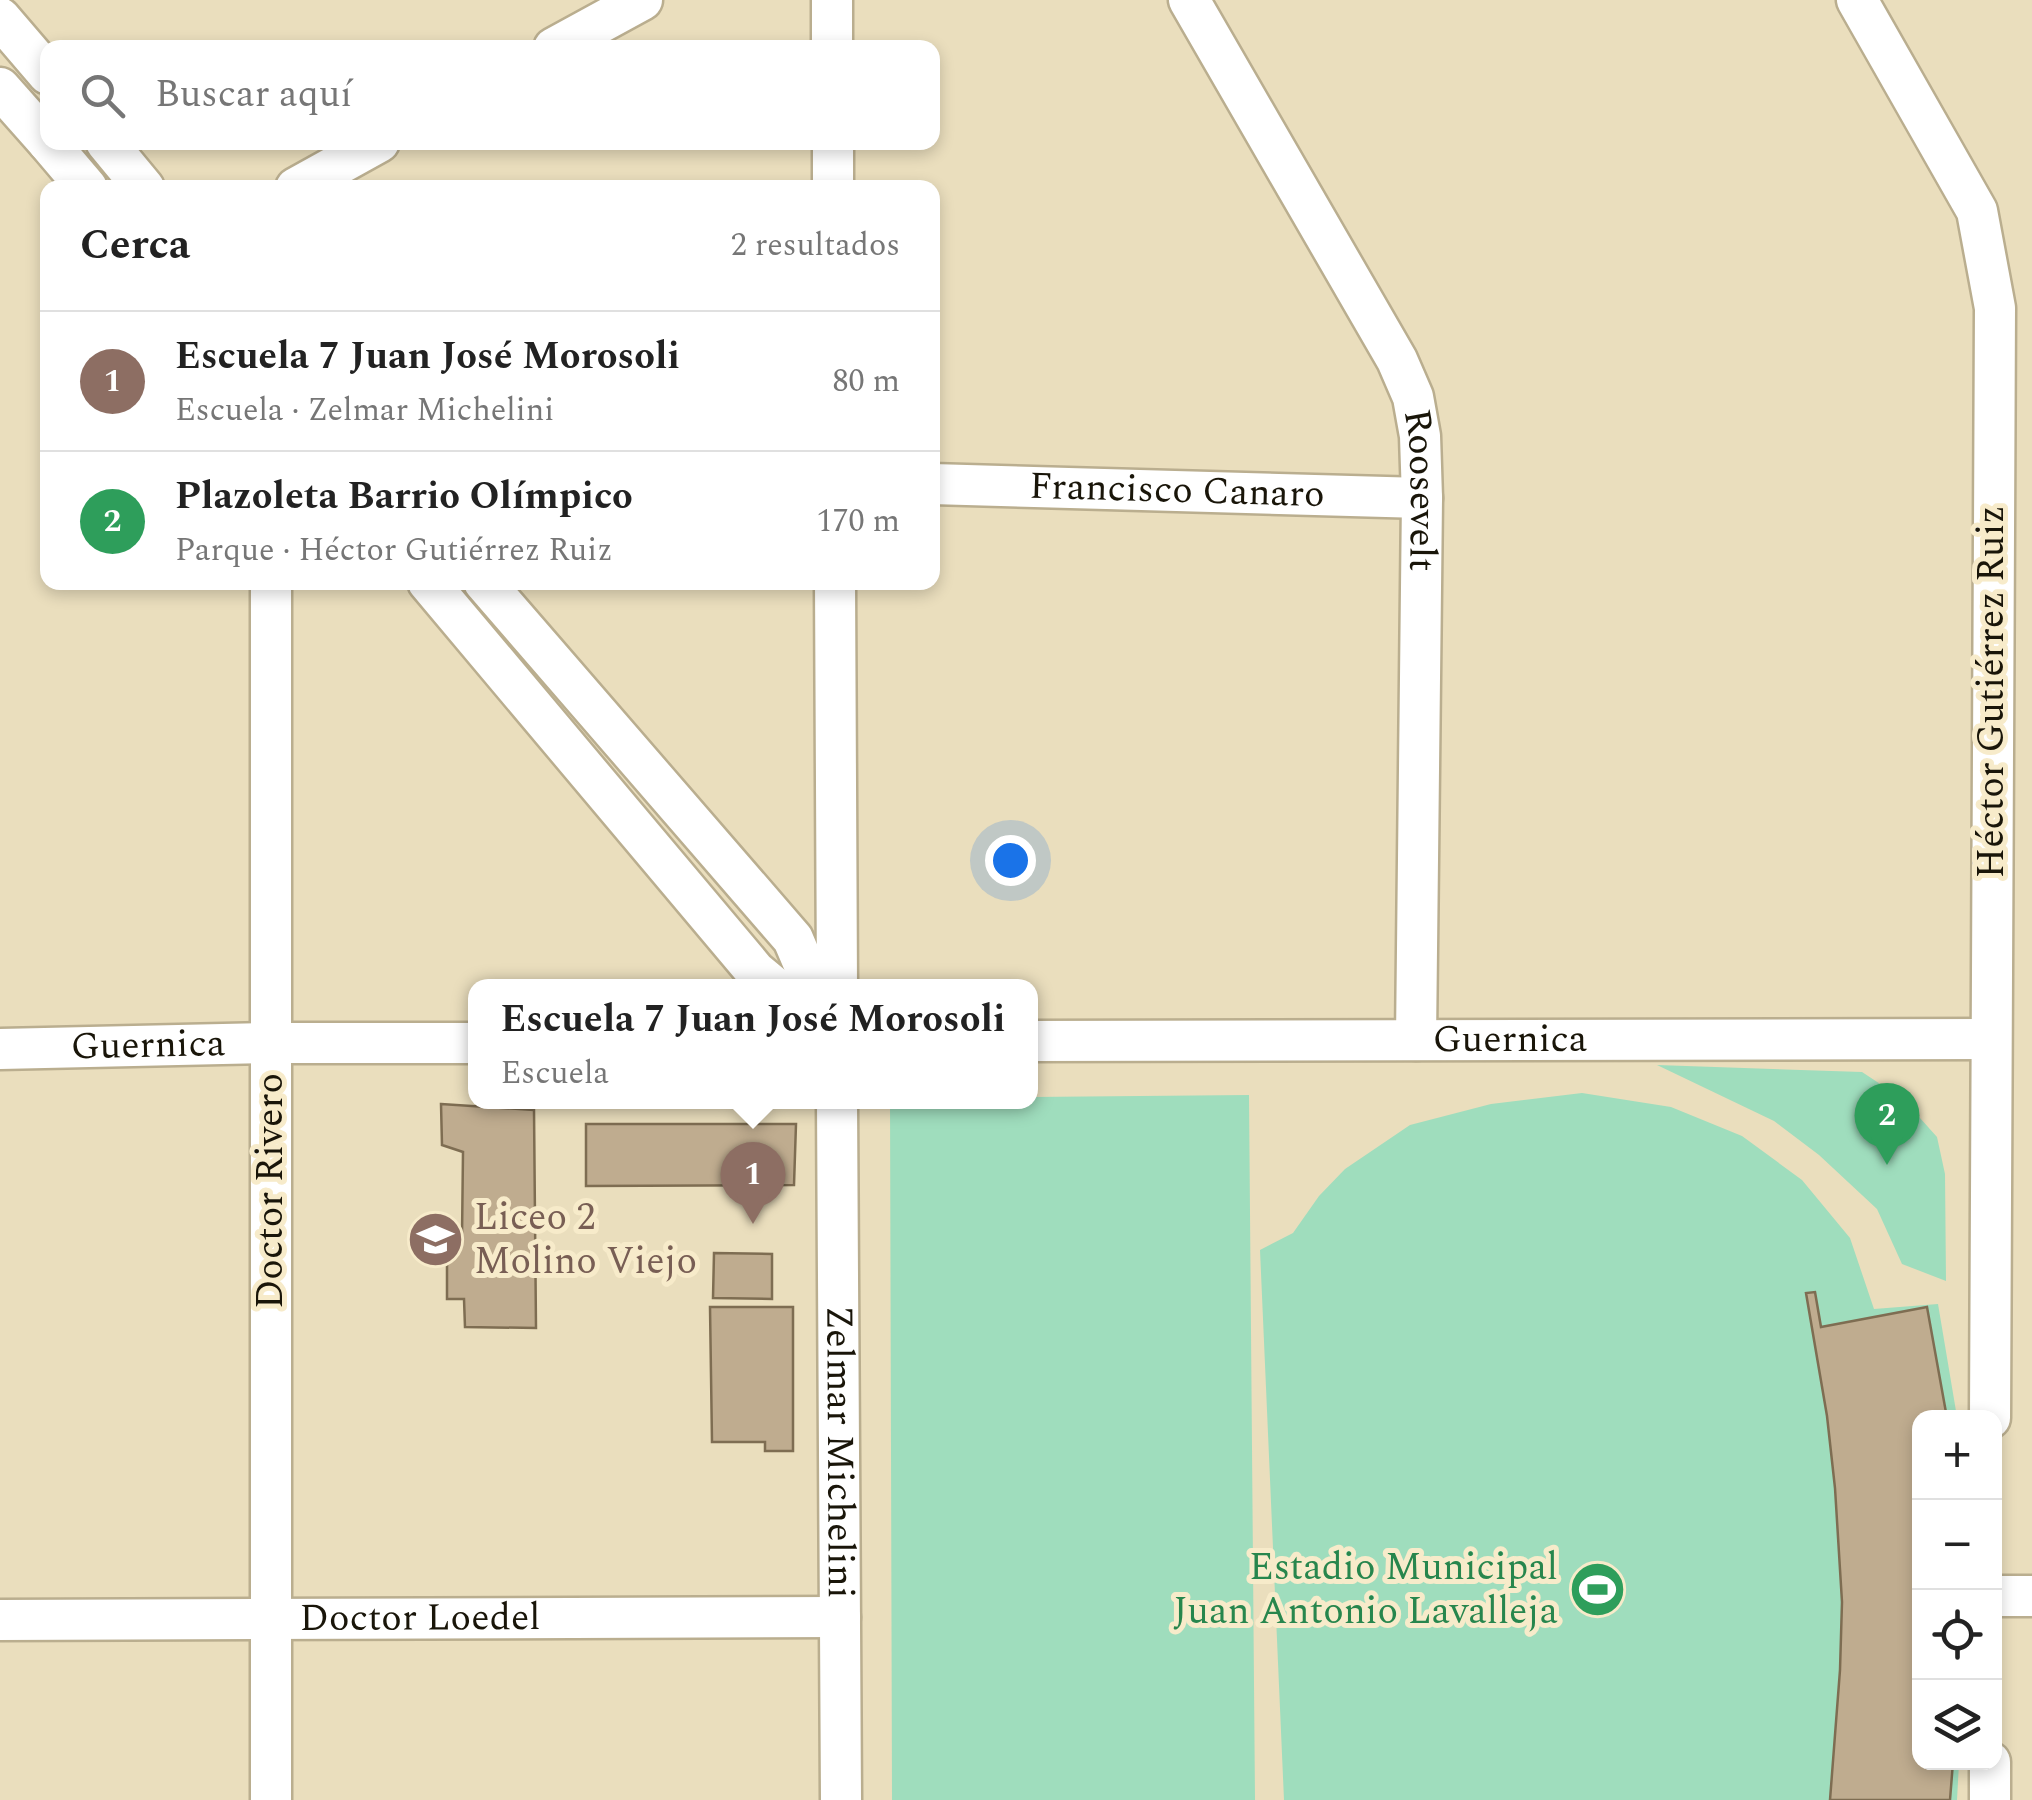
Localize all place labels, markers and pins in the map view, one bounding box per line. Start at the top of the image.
pin: 2 [1854,1082,1920,1165]
pin: 1 [720,1142,786,1224]
place label: Liceo 2 Molino Viejo [474,1189,697,1291]
school or university icon: Liceo 2 Molino Viejo [405,1210,465,1270]
place label: Estadio Municipal Juan Antonio Lavalleja [1173,1539,1558,1641]
sports icon: Estadio Municipal Juan Antonio Lavalleja [1567,1560,1627,1620]

